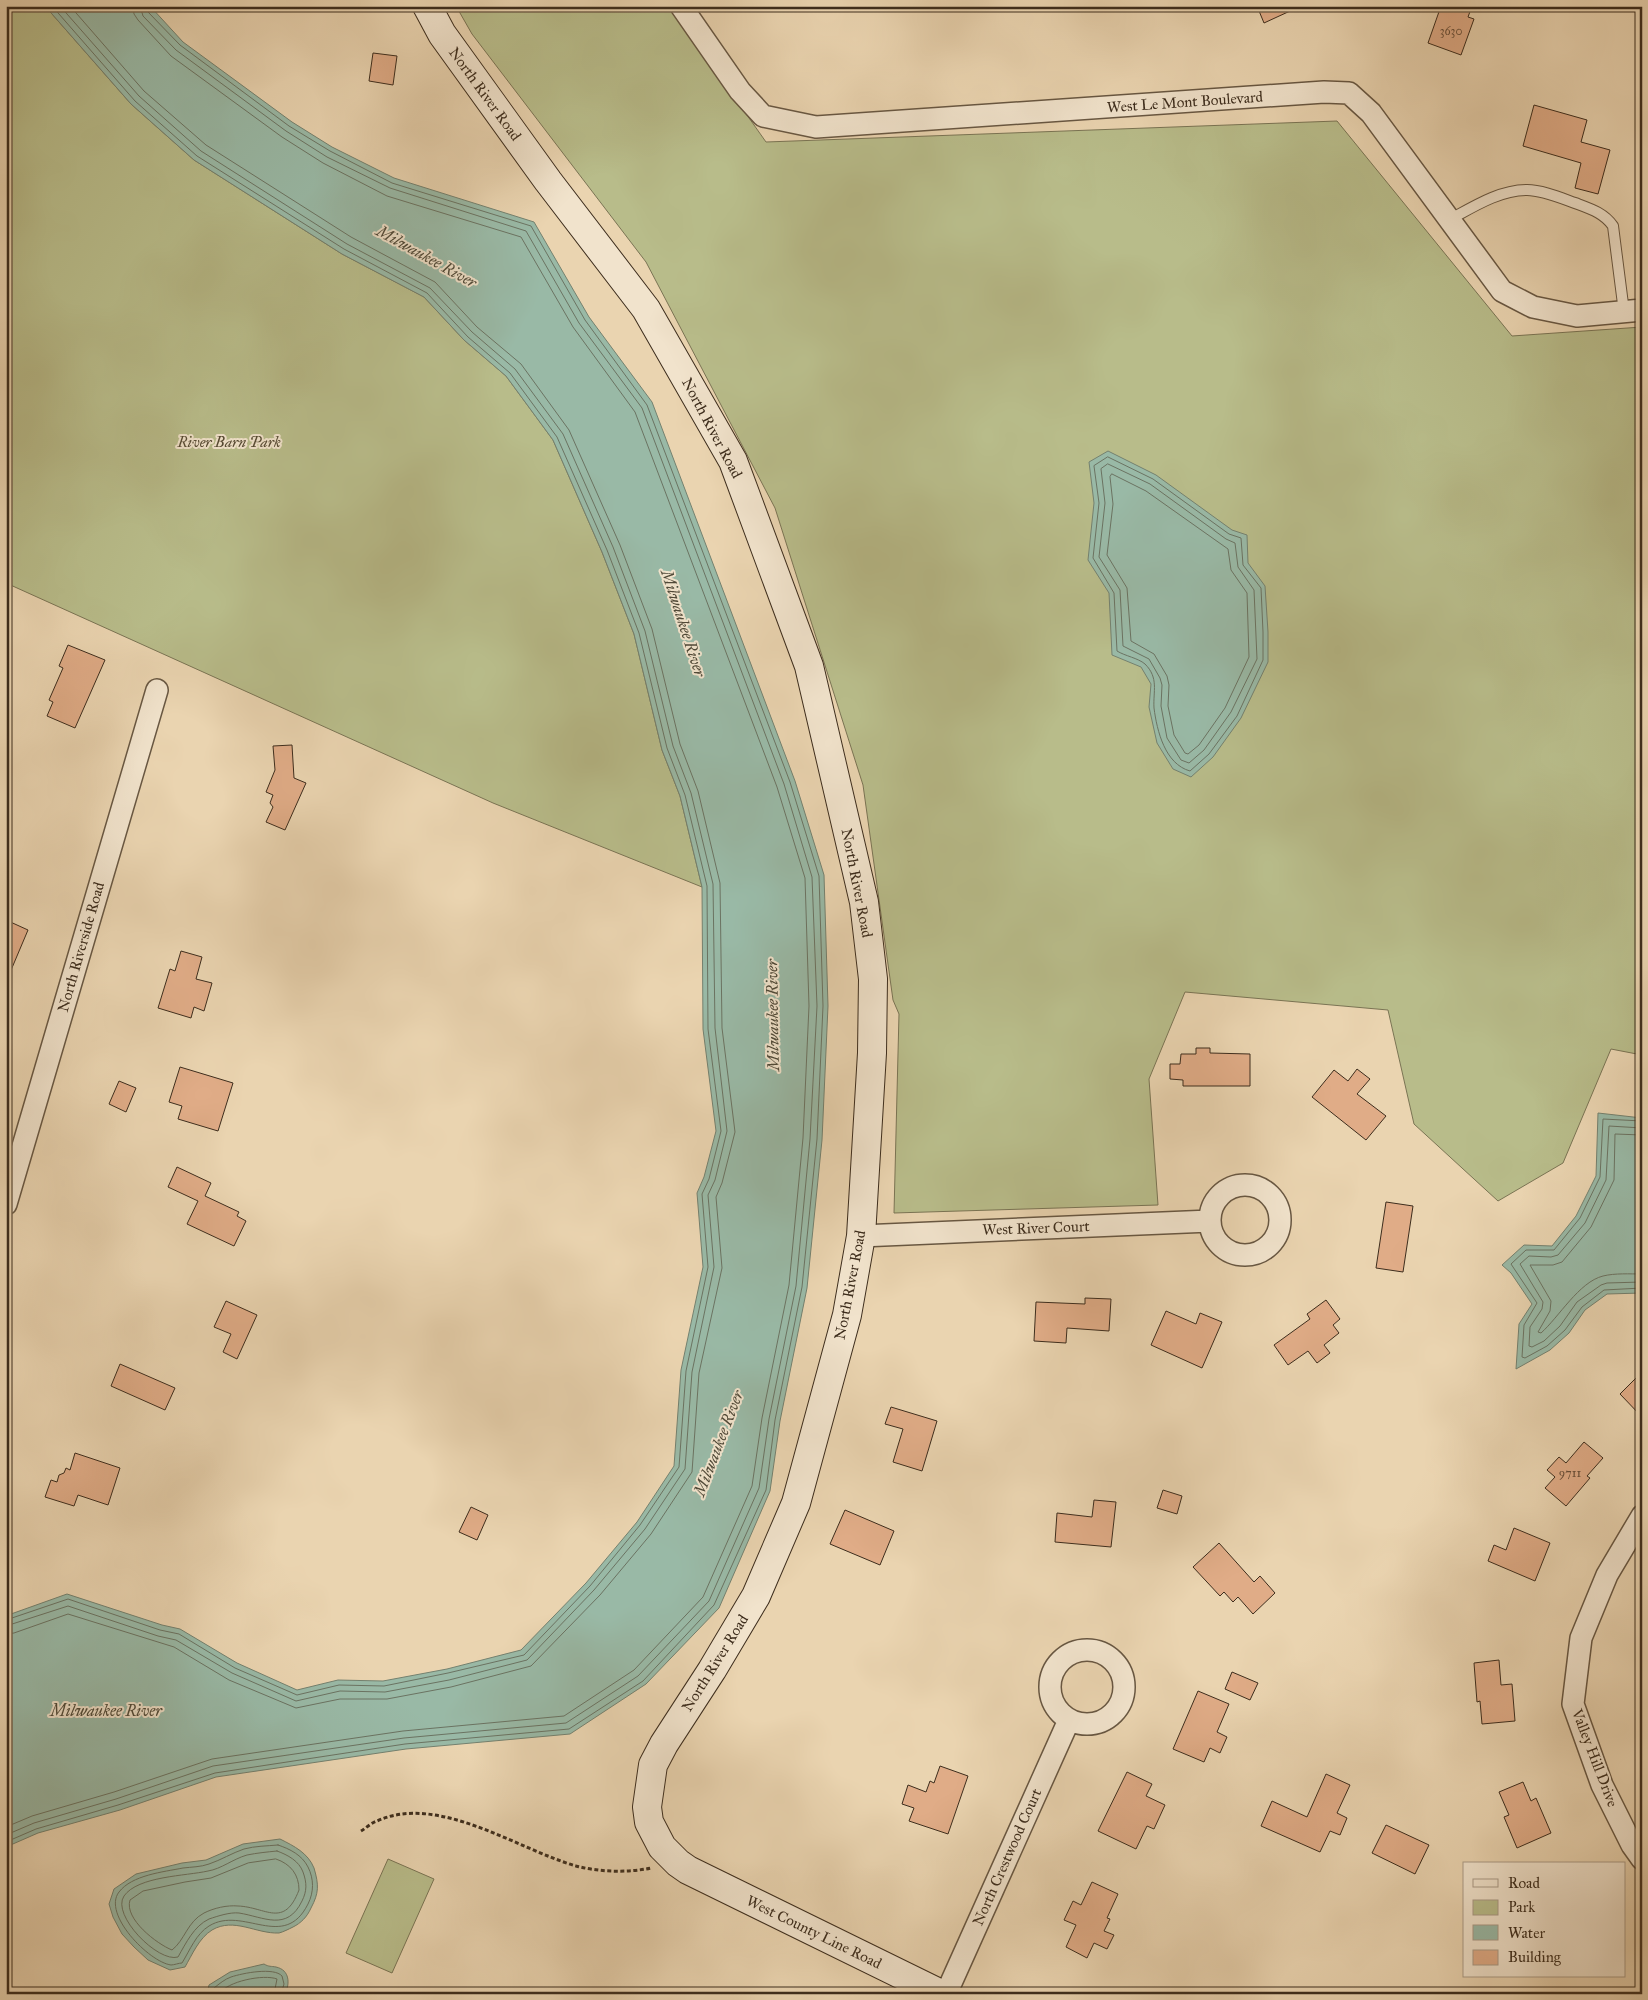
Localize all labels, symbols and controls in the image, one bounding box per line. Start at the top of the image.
house number: 3630 [1440,24,1462,38]
street label: North River Road [445,44,525,145]
street label: West Le Mont Boulevard [1106,88,1264,116]
water label: Milwaukee River [372,220,481,292]
street label: North River Road [678,375,746,482]
park label: River Barn Park [176,433,281,451]
water label: Milwaukee River [657,565,710,680]
street label: North River Road [838,827,877,940]
street label: North Riverside Road [54,879,108,1014]
water label: Milwaukee River [762,958,783,1073]
street label: West River Court [982,1217,1091,1239]
street label: North River Road [831,1228,870,1341]
water label: Milwaukee River [689,1386,748,1501]
house number: 9711 [1559,1466,1581,1480]
street label: North River Road [678,1611,752,1715]
water label: Milwaukee River [48,1701,163,1720]
street label: Valley Hill Drive [1568,1706,1622,1809]
street label: North Crestwood Court [969,1785,1046,1928]
legend [1463,1862,1626,1978]
text: Road [1508,1874,1540,1892]
street label: West County Line Road [743,1891,885,1973]
text: Park [1508,1898,1535,1916]
text: Water [1508,1924,1545,1942]
text: Building [1508,1948,1562,1966]

